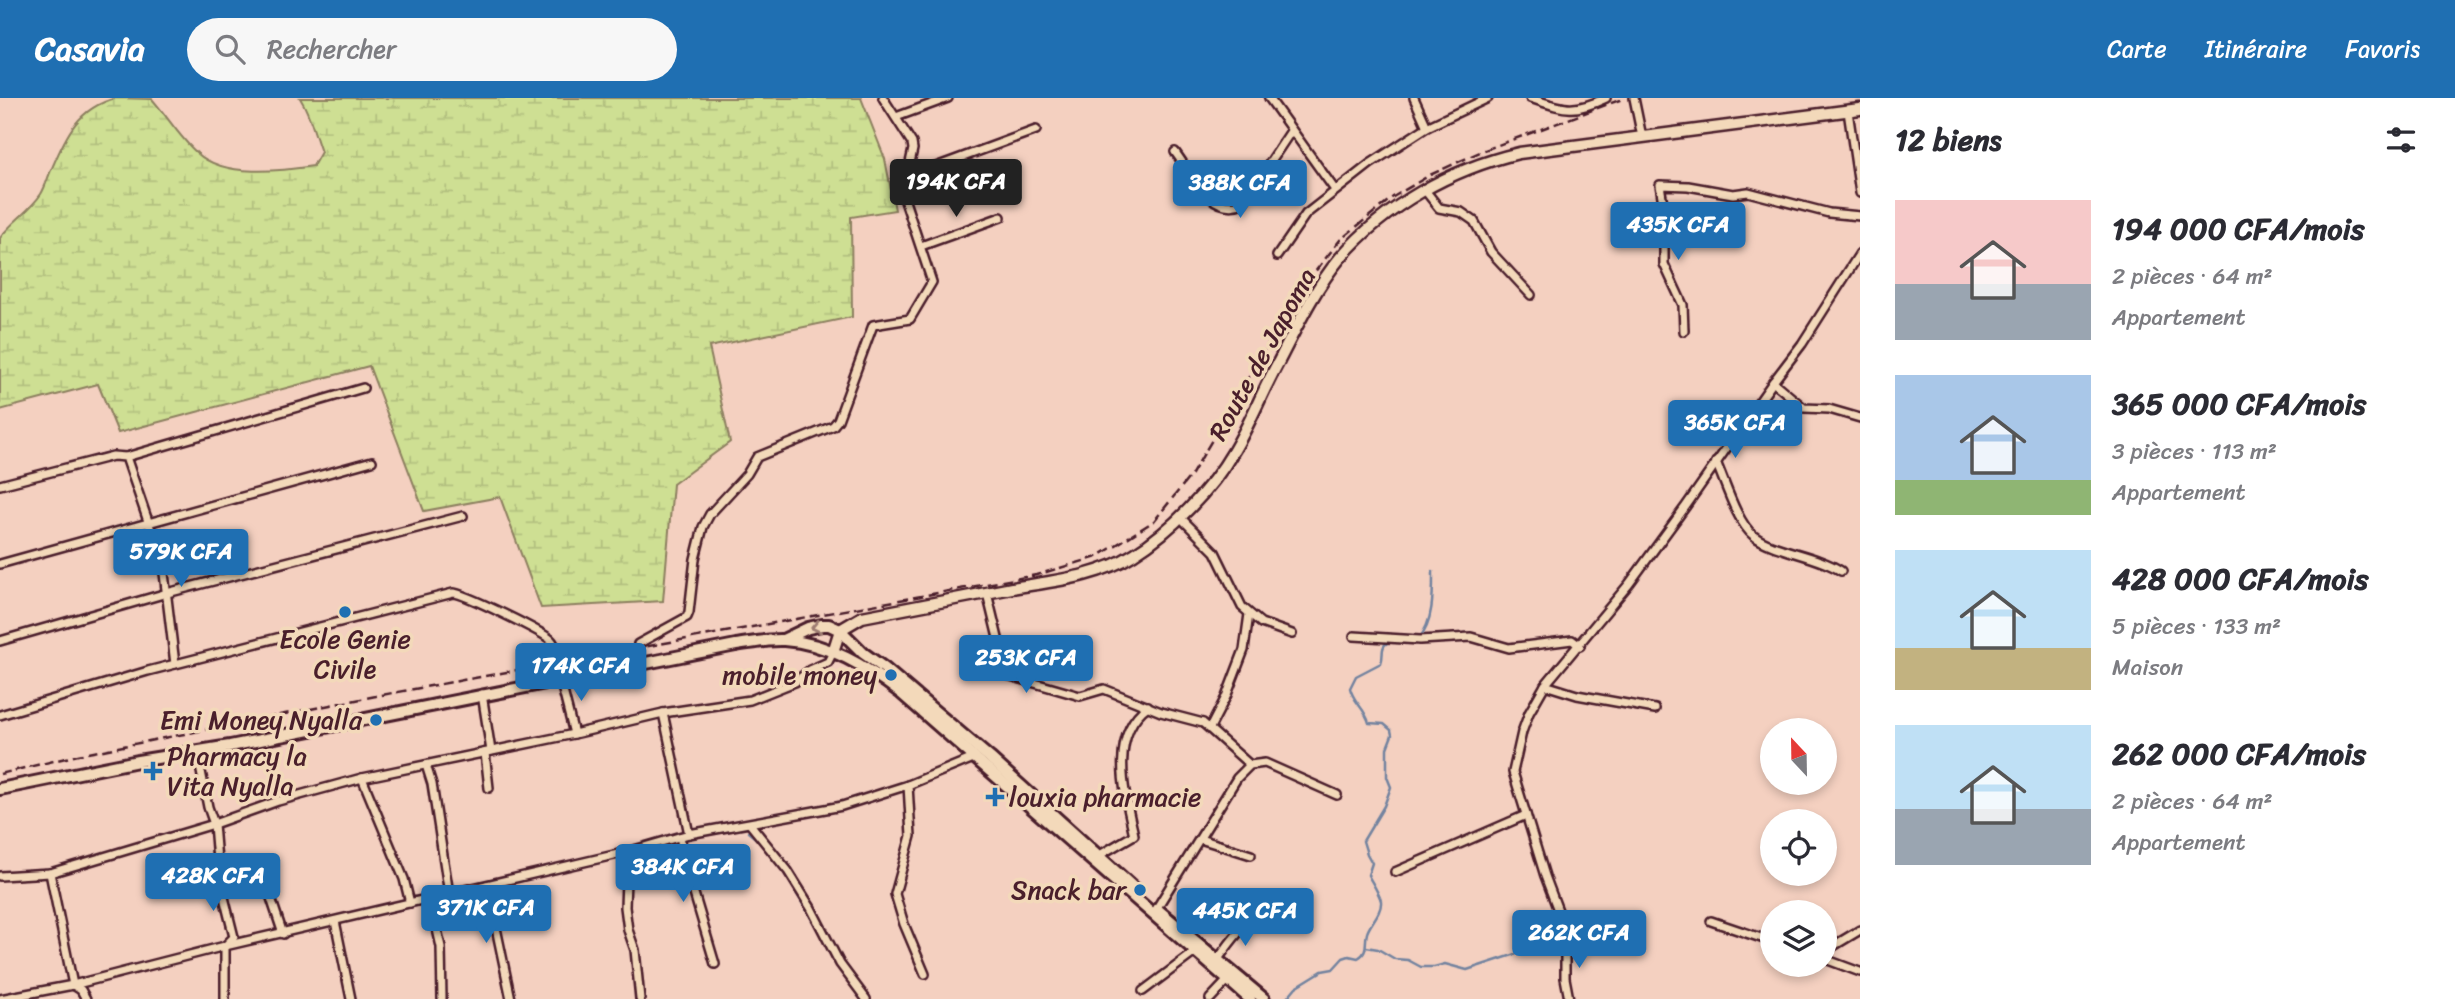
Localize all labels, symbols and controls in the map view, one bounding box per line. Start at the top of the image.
search box [187,18,677,81]
text: Casavia [35,20,145,78]
text: Rechercher [267,26,397,72]
text: Carte [2107,28,2167,70]
text: Itinéraire [2205,28,2307,70]
text: Favoris [2345,28,2420,70]
icon: search [211,30,249,68]
text: 12 biens [1895,113,2002,167]
icon: filters [2382,121,2420,159]
pin: 194K CFA [884,159,1028,219]
pin: 388K CFA [1168,160,1312,220]
text: 194K CFA [906,161,1006,202]
text: 388K CFA [1189,162,1291,203]
pin: 435K CFA [1606,202,1750,262]
text: 194 000 CFA/mois [2112,202,2365,256]
text: 435K CFA [1627,204,1730,245]
icon: home [1951,228,2035,312]
text: 2 pièces · 64 m² [2112,256,2273,297]
street label: Route de Japoma [1195,259,1329,449]
text: Appartement [2112,297,2246,338]
text: 365 000 CFA/mois [2112,377,2366,431]
pin: 365K CFA [1663,400,1807,460]
text: 365K CFA [1684,402,1786,443]
icon: home [1951,403,2035,487]
text: 3 pièces · 113 m² [2112,431,2277,472]
text: Appartement [2112,472,2246,513]
pin: 579K CFA [109,530,253,589]
text: 579K CFA [129,531,233,572]
text: 428 000 CFA/mois [2112,552,2369,606]
icon: home [1951,578,2035,662]
marker: Ecole Genie Civile [337,604,353,620]
text: 5 pièces · 133 m² [2112,606,2281,647]
place label: Ecole Genie Civile [279,616,411,692]
one-way arrow [810,619,822,634]
pin: 253K CFA [954,636,1098,695]
text: 253K CFA [975,637,1077,678]
pin: 174K CFA [509,644,653,703]
text: 174K CFA [531,645,631,686]
text: Maison [2112,647,2183,688]
place label: mobile money [722,652,878,698]
marker: mobile money [883,667,899,683]
place label: Emi Money Nyalla [160,697,363,743]
marker: Emi Money Nyalla [368,712,384,728]
north arrow [1760,718,1838,794]
map controls [1760,718,1837,977]
text: 262 000 CFA/mois [2112,727,2366,781]
place label: Pharmacy la Vita Nyalla [167,733,307,809]
icon: home [1951,753,2035,837]
marker: Pharmacy la Vita Nyalla [145,763,161,779]
place label: louxia pharmacie [1009,774,1201,820]
text: 2 pièces · 64 m² [2112,781,2273,822]
marker: louxia pharmacie [987,789,1003,805]
button: locate [1760,809,1837,886]
text: Appartement [2112,822,2246,863]
pin: 384K CFA [611,844,755,904]
text: 384K CFA [632,846,734,887]
pin: 428K CFA [141,854,285,913]
text: 428K CFA [161,855,265,896]
place label: Snack bar [1011,867,1127,913]
marker: Snack bar [1132,882,1148,898]
pin: 371K CFA [414,886,558,945]
text: 371K CFA [437,887,535,928]
pin: 445K CFA [1173,888,1317,948]
text: 445K CFA [1193,890,1297,931]
button: layers [1760,900,1837,977]
pin: 262K CFA [1507,910,1651,970]
text: 262K CFA [1528,912,1630,953]

